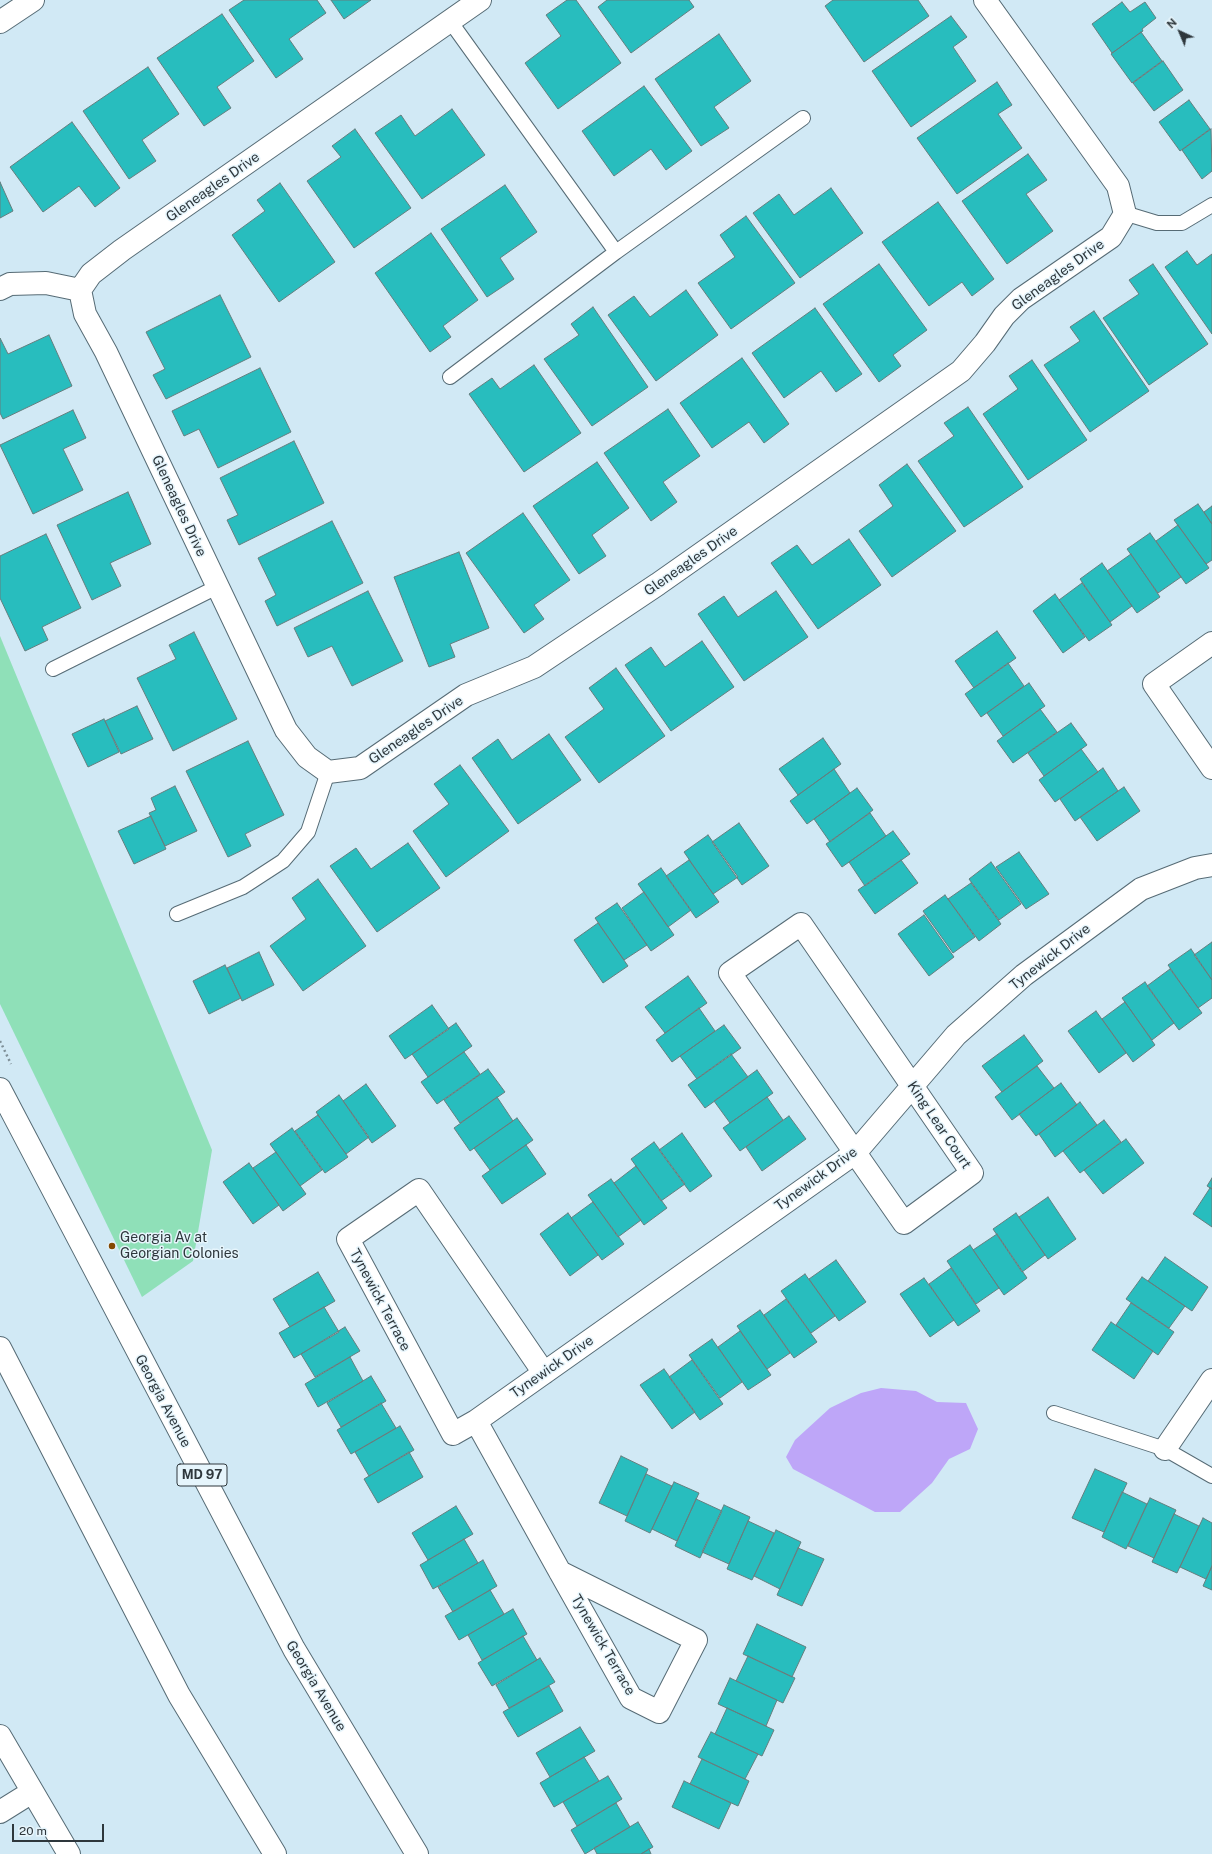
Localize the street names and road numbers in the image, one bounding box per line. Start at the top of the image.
street label: Gleneagles Drive [163,149,263,225]
street label: Gleneagles Drive [1008,236,1108,314]
street label: Gleneagles Drive [148,453,210,559]
street label: Gleneagles Drive [641,523,741,599]
street label: Gleneagles Drive [366,692,466,768]
street label: Tynewick Drive [1006,920,1094,994]
street label: King Lear Court [904,1078,974,1172]
street label: Tynewick Drive [772,1143,860,1215]
street label: Tynewick Terrace [346,1246,414,1354]
street label: Tynewick Drive [507,1332,597,1402]
street label: Georgia Avenue [131,1352,195,1450]
road number: MD 97 [177,1464,227,1486]
street label: Tynewick Terrace [567,1592,639,1698]
street label: Georgia Avenue [282,1638,350,1734]

